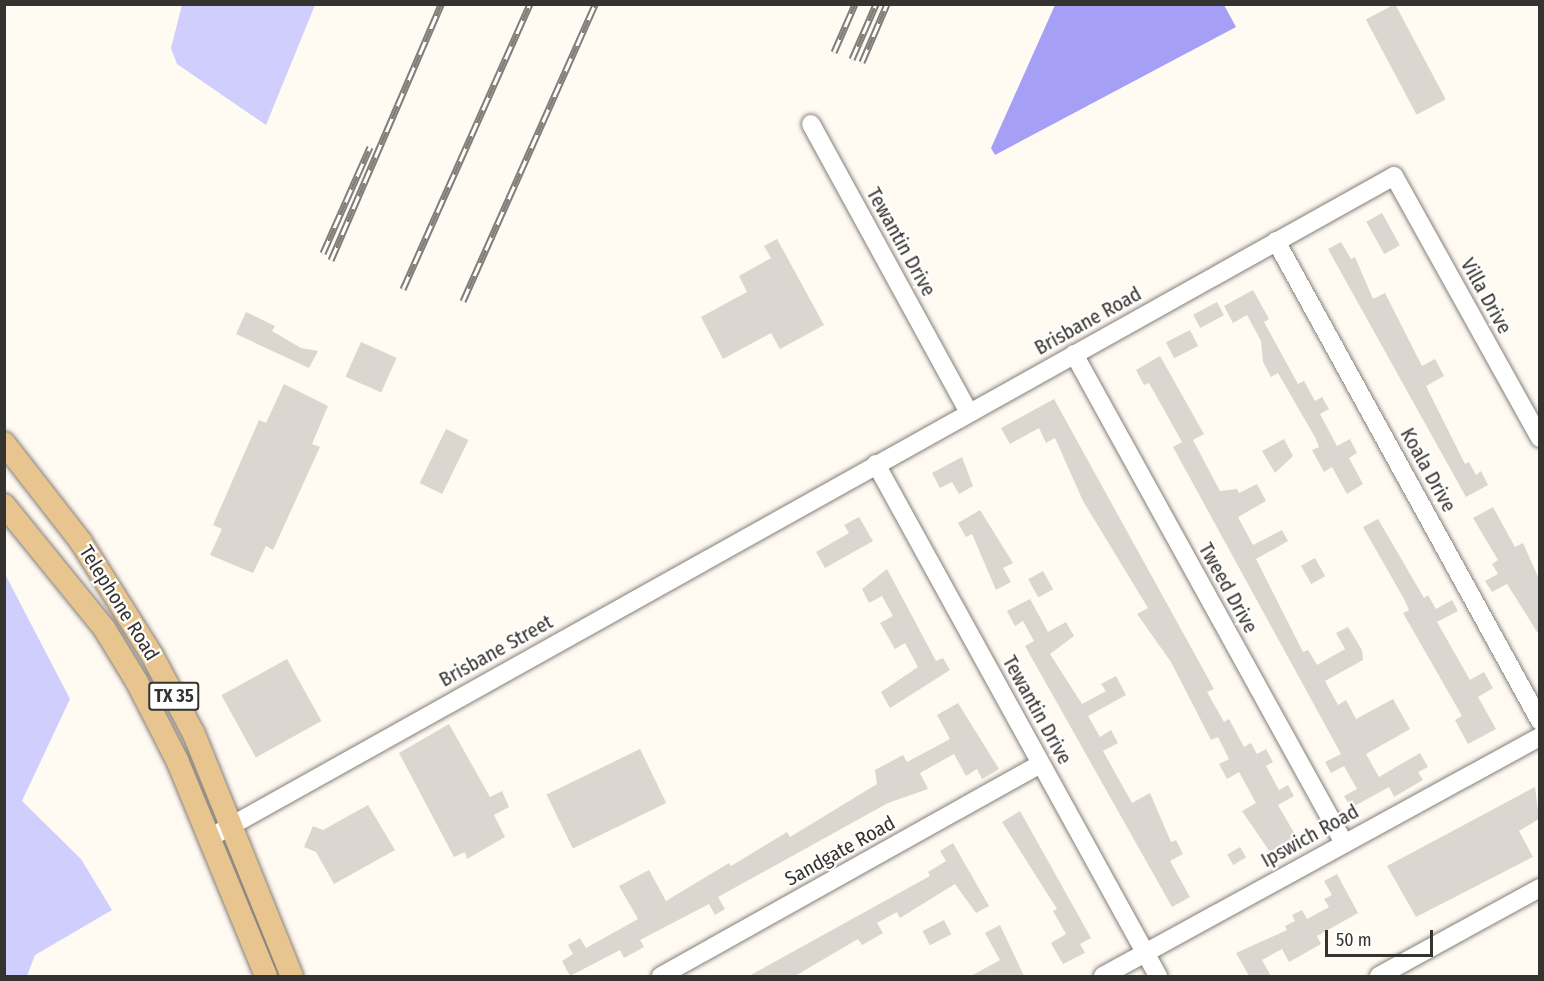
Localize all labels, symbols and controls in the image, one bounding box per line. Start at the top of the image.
street label: Tewantin Drive [861,184,941,300]
street label: Villa Drive [1456,254,1516,338]
street label: Brisbane Road [1030,282,1146,360]
street label: Koala Drive [1395,424,1461,516]
street label: Tweed Drive [1193,539,1263,637]
street label: Telephone Road [74,541,164,665]
street label: Brisbane Street [435,610,557,692]
street label: Tewantin Drive [997,652,1077,768]
road number: TX 35 [147,681,201,711]
street label: Ipswich Road [1257,799,1363,873]
street label: Sandgate Road [781,811,899,891]
scale bar [1328,918,1436,956]
text: 50 m [1336,929,1372,951]

